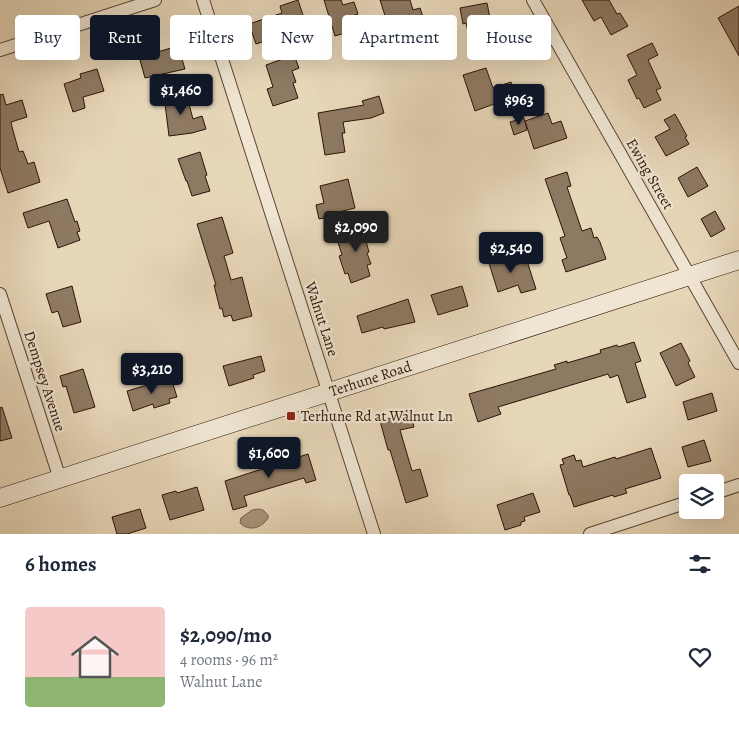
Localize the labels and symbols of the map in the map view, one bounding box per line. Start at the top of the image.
pin: $1,460 [140,74,222,116]
pin: $963 [489,84,549,126]
street label: Ewing Street [622,135,678,213]
pin: $2,090 [315,210,397,253]
pin: $2,540 [470,232,552,274]
street label: Walnut Lane [300,278,344,359]
street label: Dempsey Avenue [19,328,71,434]
pin: $3,210 [111,352,193,395]
street label: Terhune Road [327,356,415,401]
place label: Terhune Rd at Walnut Ln [301,406,453,426]
marker: Terhune Rd at Walnut Ln [285,410,297,422]
pin: $1,600 [228,436,310,479]

